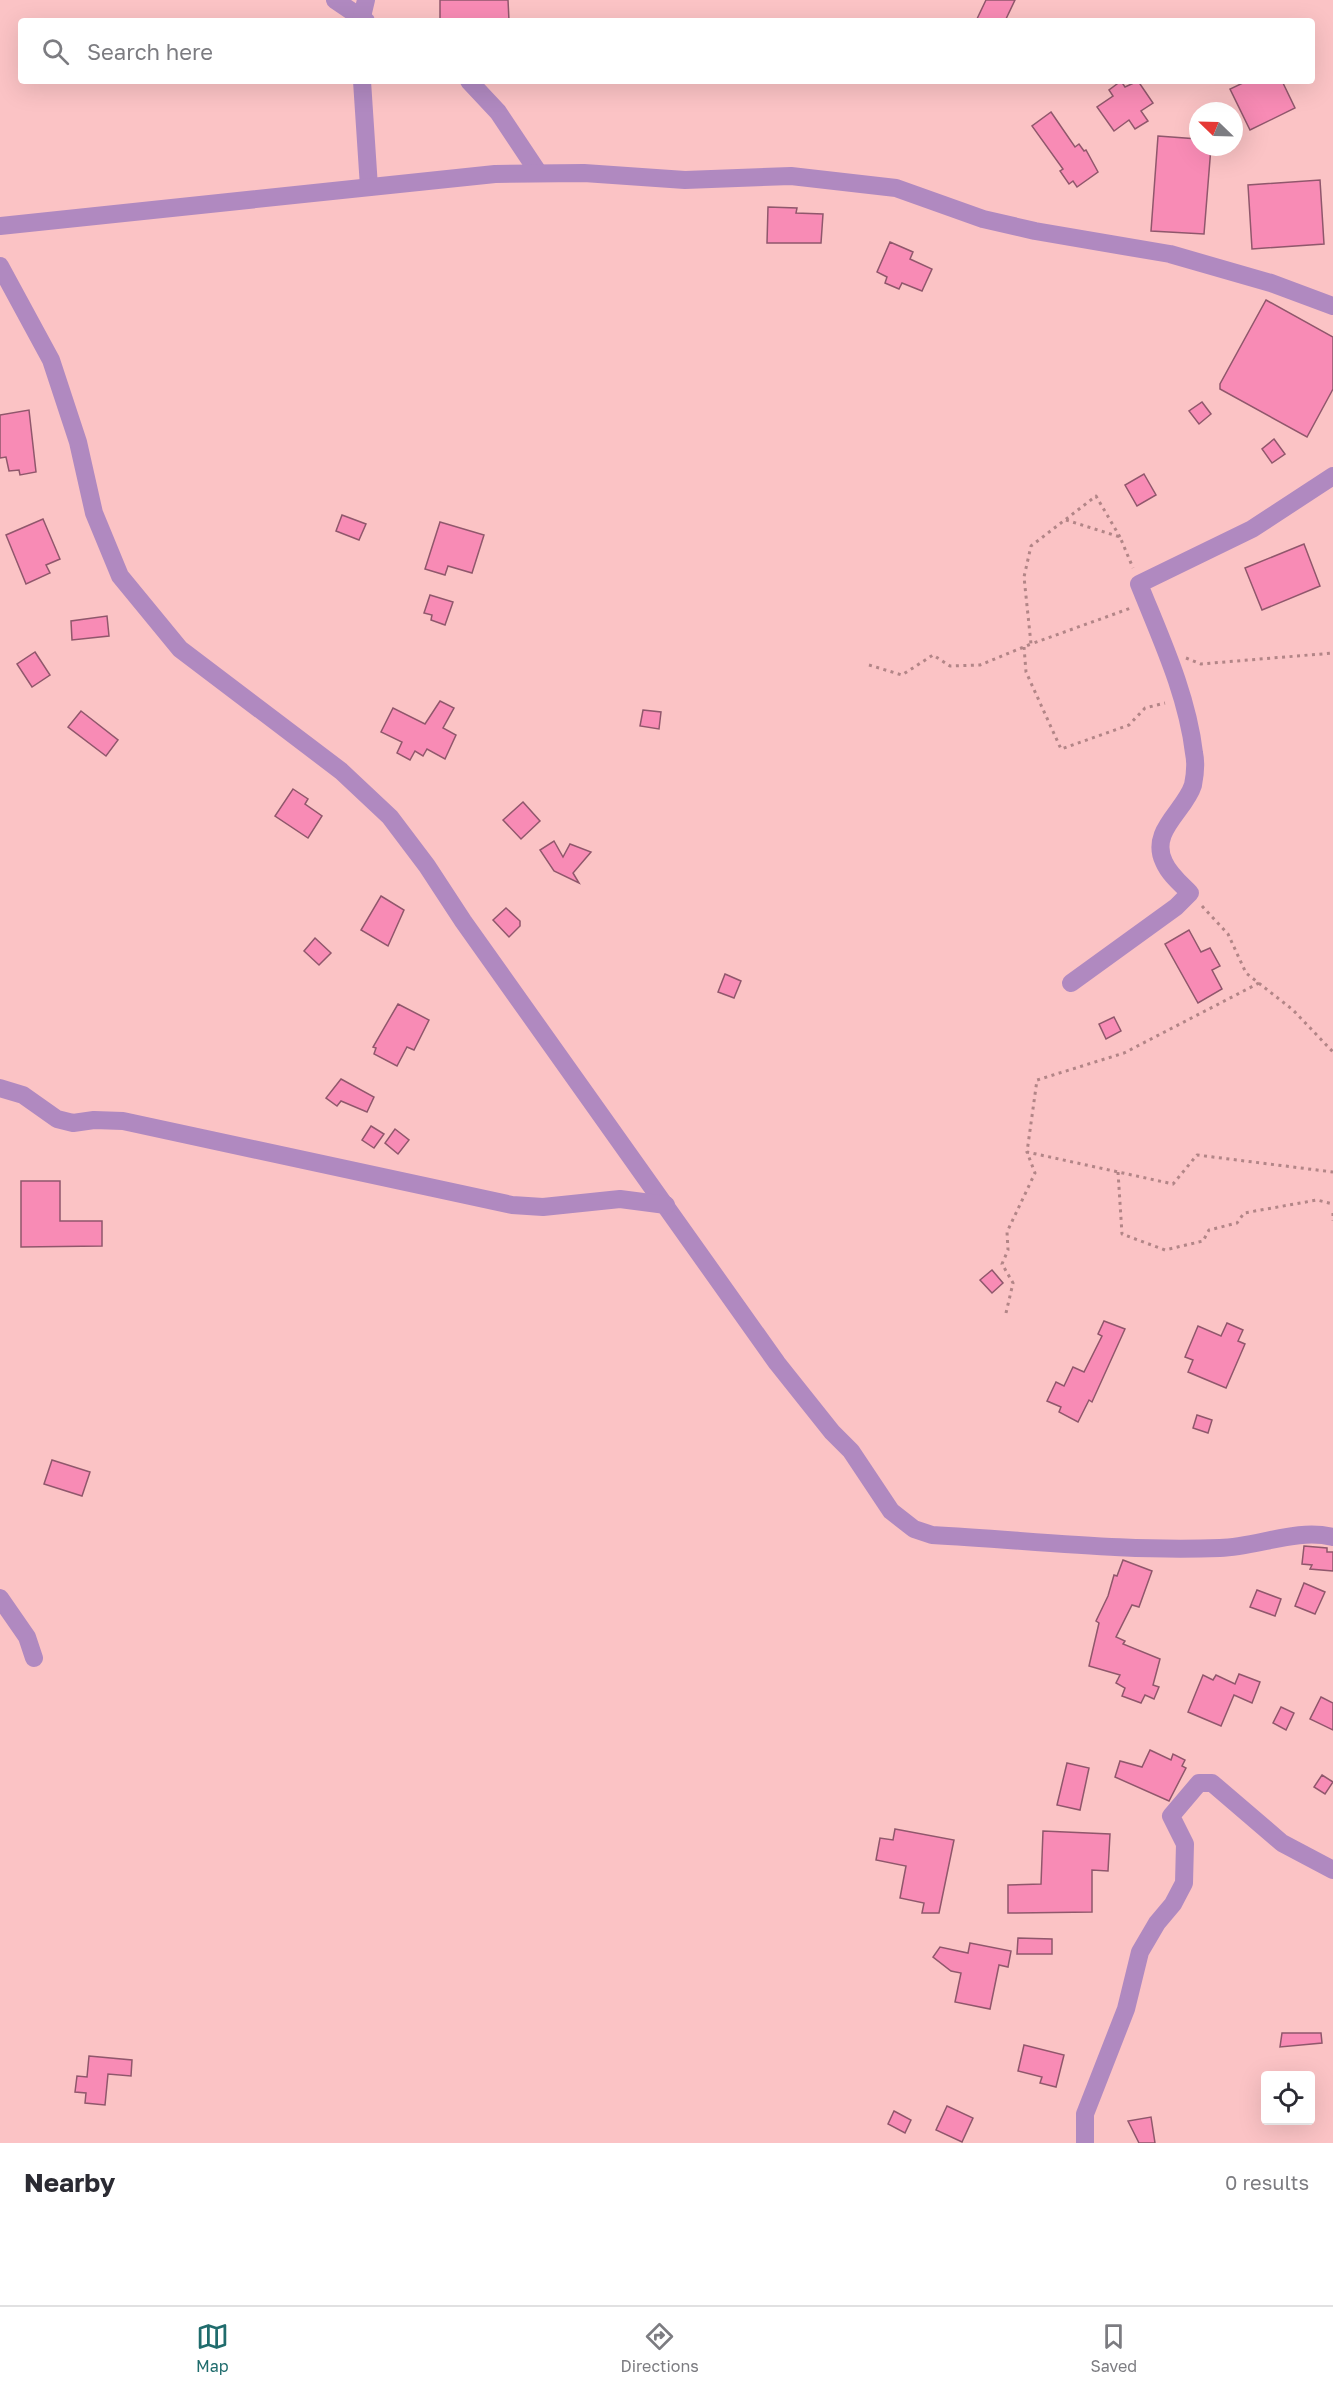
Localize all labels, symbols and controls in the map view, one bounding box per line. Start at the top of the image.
search box [18,18,1315,84]
icon: search [39,35,72,68]
text: Search here [87,38,213,65]
north arrow [1189,102,1243,156]
map controls [1261,2071,1315,2125]
button: locate [1261,2071,1315,2125]
text: Nearby [24,2167,115,2198]
text: 0 results [1225,2170,1309,2194]
tab: Map [196,2320,229,2376]
tab: Directions [621,2320,699,2376]
tab: Saved [1090,2320,1137,2376]

